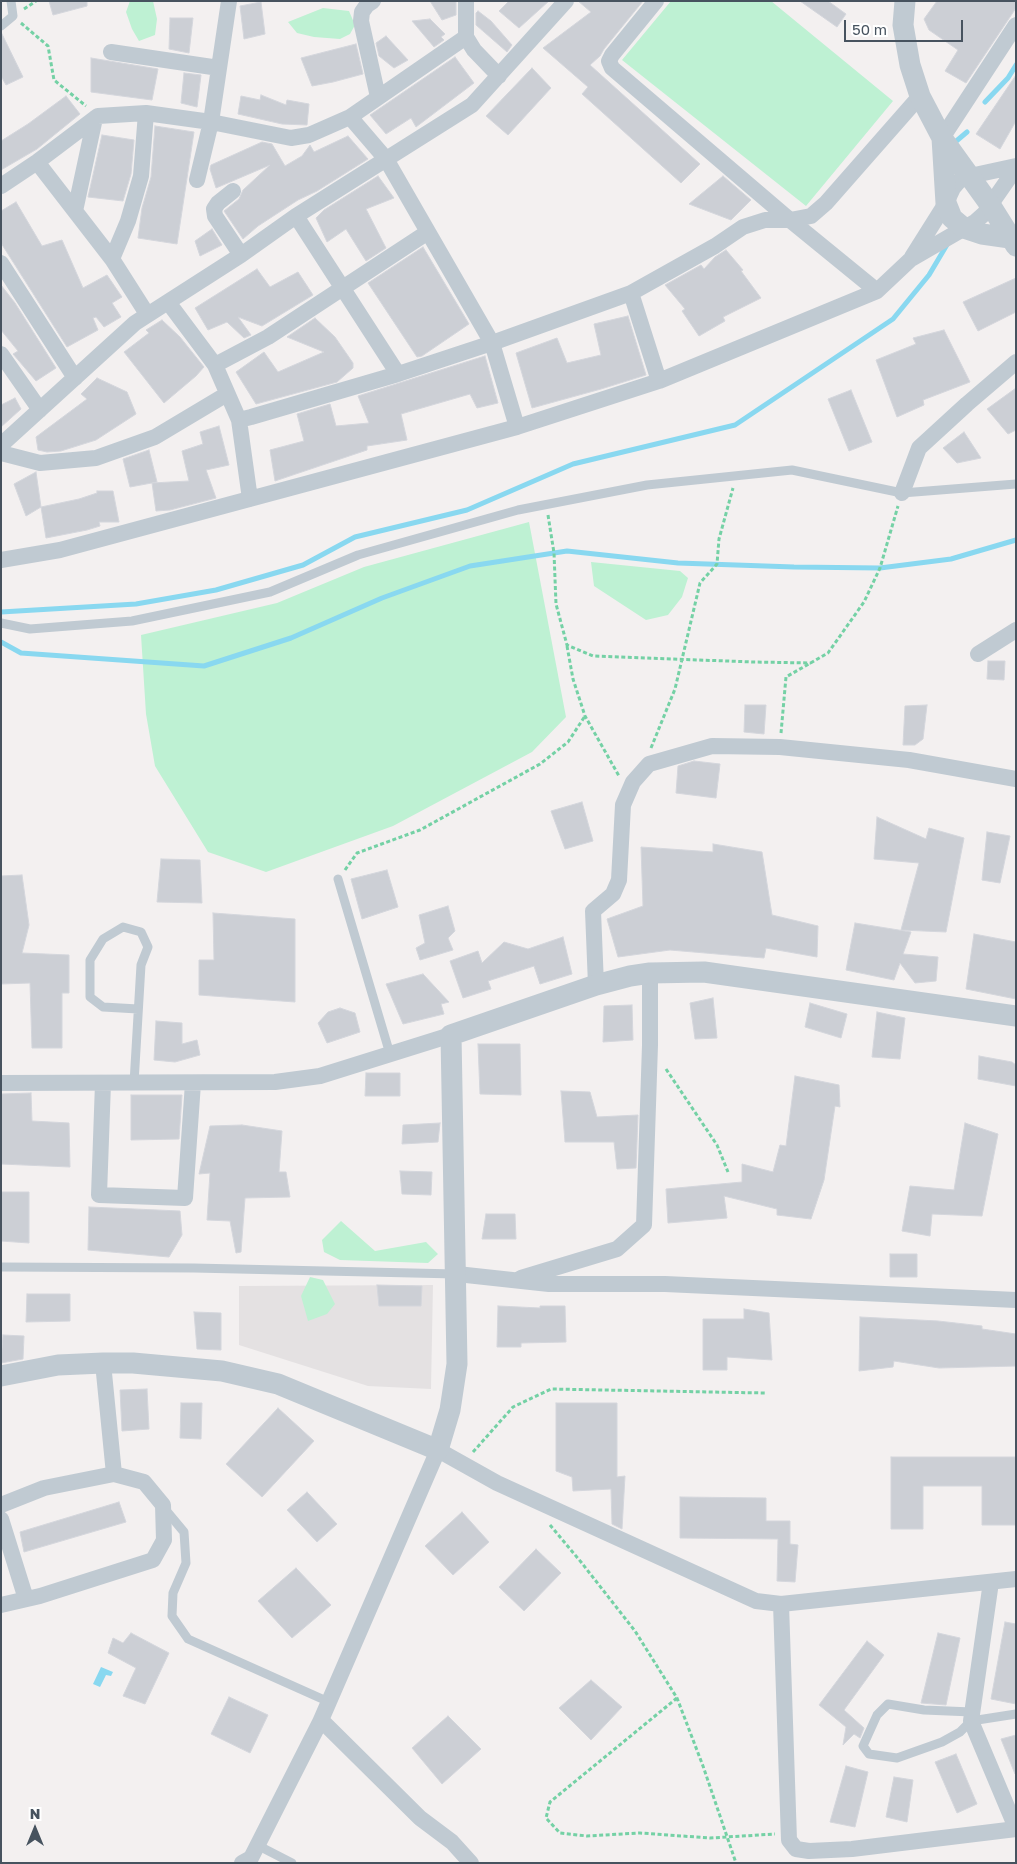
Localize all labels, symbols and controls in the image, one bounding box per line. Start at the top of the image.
scale bar [847,10,966,42]
text: 50 m [852,20,887,38]
north arrow [10,1804,60,1854]
text: N [30,1805,40,1822]

